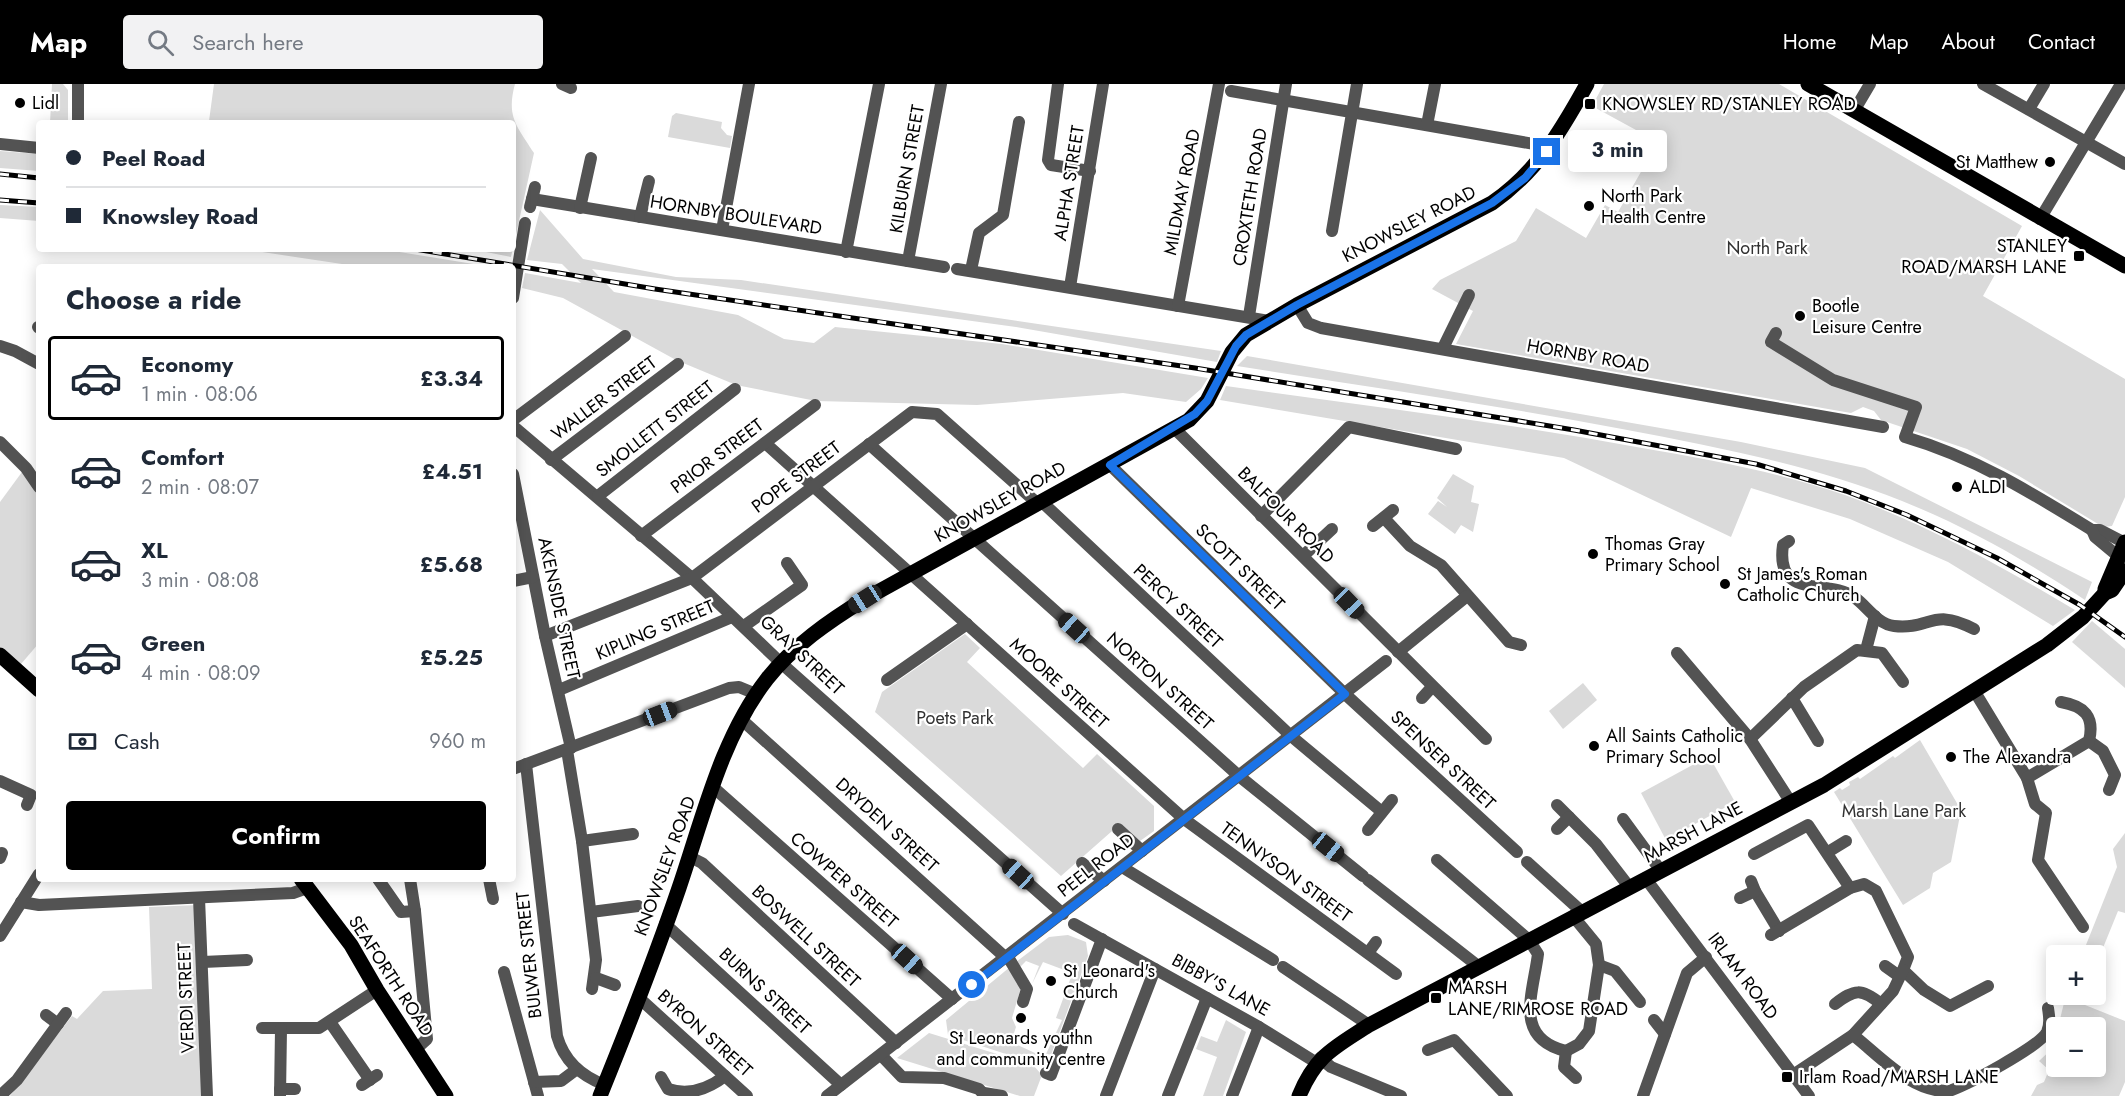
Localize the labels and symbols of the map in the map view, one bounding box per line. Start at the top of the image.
place label: Lidl [32,90,59,116]
place label: KNOWSLEY RD/STANLEY ROAD [1602,91,1856,117]
marker: Lidl [13,96,27,110]
marker: KNOWSLEY RD/STANLEY ROAD [1583,97,1597,111]
street label: KILBURN STREET [883,102,931,235]
street label: ALPHA STREET [1047,123,1091,243]
street label: CROXTETH ROAD [1226,126,1274,268]
street label: MILDMAY ROAD [1157,127,1207,257]
callout: 3 min [1568,131,1667,173]
route end [1533,138,1560,165]
place label: St Matthew [1956,149,2039,175]
marker: St Matthew [2043,155,2057,169]
street label: KNOWSLEY ROAD [1338,179,1480,269]
place label: North Park Health Centre [1601,183,1706,230]
street label: HORNBY BOULEVARD [648,189,824,241]
marker: North Park Health Centre [1582,199,1596,213]
place label: STANLEY ROAD/MARSH LANE [1901,233,2068,280]
park label: North Park [1726,235,1808,261]
marker: STANLEY ROAD/MARSH LANE [2072,249,2086,263]
place label: Bootle Leisure Centre [1812,293,1922,340]
marker: Bootle Leisure Centre [1793,309,1807,323]
street label: HORNBY ROAD [1525,332,1651,380]
street label: WALLER STREET [546,349,663,446]
street label: SMOLLETT STREET [590,374,720,484]
street label: PRIOR STREET [665,412,769,500]
street label: POPE STREET [746,434,847,519]
street label: KNOWSLEY ROAD [929,455,1071,549]
street label: BALFOUR ROAD [1232,461,1340,569]
place label: ALDI [1969,474,2006,500]
marker: ALDI [1950,480,1964,494]
street label: SCOTT STREET [1190,518,1291,617]
place label: Thomas Gray Primary School [1605,531,1720,578]
street label: AKENSIDE STREET [531,535,587,682]
marker: Thomas Gray Primary School [1586,547,1600,561]
street label: PERCY STREET [1128,558,1229,655]
place label: St James's Roman Catholic Church [1737,561,1868,608]
marker: St James's Roman Catholic Church [1718,577,1732,591]
car [845,582,885,616]
car [1330,584,1368,622]
street label: KIPLING STREET [592,593,719,667]
street label: GRAY STREET [754,609,850,701]
car [1055,609,1093,647]
street label: NORTON STREET [1101,626,1220,737]
street label: MOORE STREET [1004,632,1115,735]
car [640,699,680,729]
street label: SPENSER STREET [1385,704,1502,816]
park label: Poets Park [916,705,994,731]
place label: All Saints Catholic Primary School [1606,723,1743,770]
marker: All Saints Catholic Primary School [1587,739,1601,753]
place label: The Alexandra [1963,744,2071,770]
marker: The Alexandra [1944,750,1958,764]
street label: DRYDEN STREET [830,772,945,879]
street label: KNOWSLEY ROAD [628,793,702,939]
street label: MARSH LANE [1639,795,1747,869]
park label: Marsh Lane Park [1842,798,1966,824]
street label: TENNYSON STREET [1215,816,1357,929]
street label: COWPER STREET [784,826,904,935]
street label: PEEL ROAD [1052,827,1140,903]
car [1308,829,1348,865]
car [999,855,1037,893]
street label: BOSWELL STREET [746,879,866,994]
street label: BULWER STREET [509,890,549,1020]
street label: SEAFORTH ROAD [342,910,440,1042]
street label: IRLAM ROAD [1702,927,1784,1025]
car [888,940,926,978]
street label: VERDI STREET [171,942,201,1054]
street label: BURNS STREET [713,942,817,1041]
street label: BIBBY'S LANE [1167,947,1275,1023]
place label: St Leonard's Church [1063,958,1155,1005]
route start [958,971,985,998]
marker: St Leonard's Church [1044,974,1058,988]
place label: MARSH LANE/RIMROSE ROAD [1448,975,1628,1022]
street label: BYRON STREET [652,983,759,1083]
marker: MARSH LANE/RIMROSE ROAD [1429,991,1443,1005]
marker: St Leonards youthn and community centre [1014,1011,1028,1025]
place label: St Leonards youthn and community centre [937,1025,1105,1072]
place label: Irlam Road/MARSH LANE [1799,1064,1999,1090]
marker: Irlam Road/MARSH LANE [1780,1070,1794,1084]

